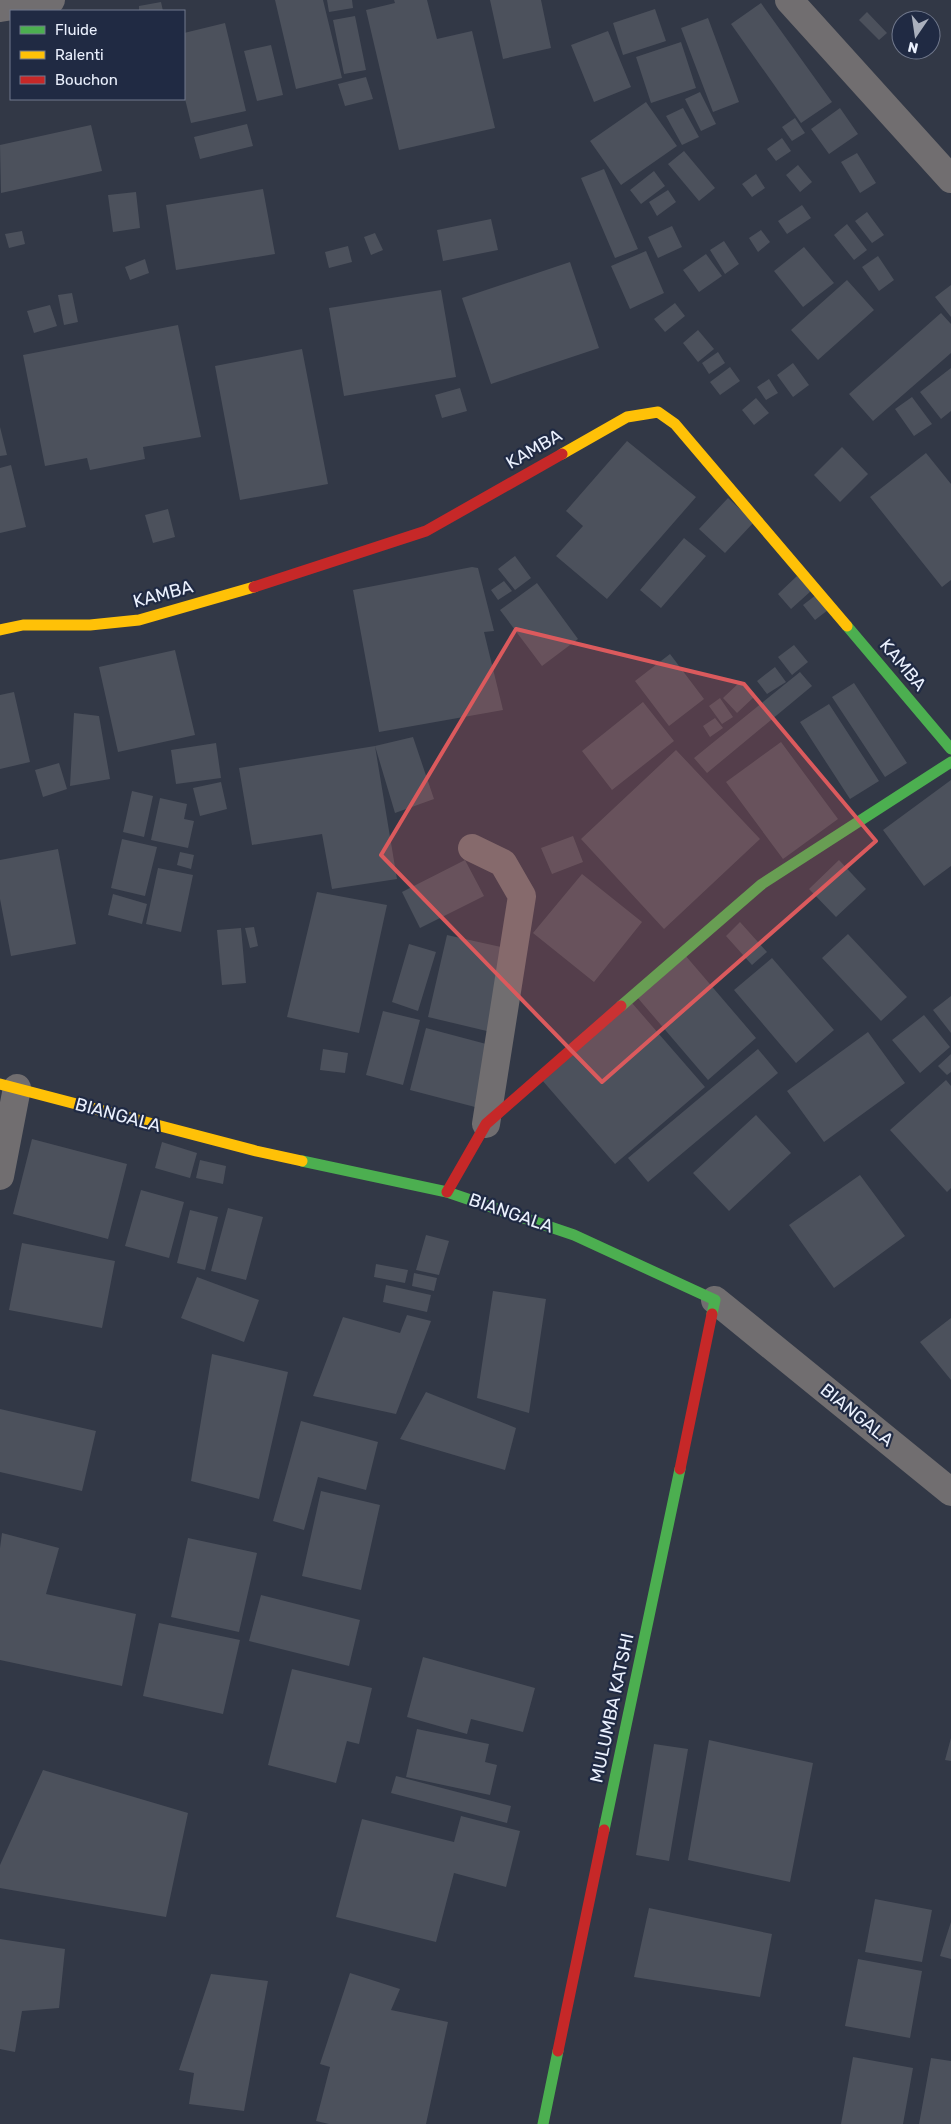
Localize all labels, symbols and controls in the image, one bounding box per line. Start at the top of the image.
legend [10,10,185,100]
north arrow [891,10,941,60]
text: Fluide [55,21,97,39]
text: N [906,38,920,57]
text: Ralenti [55,46,104,64]
text: Bouchon [55,71,118,89]
street label: KAMBA [502,424,566,474]
street label: KAMBA [131,575,195,613]
street label: KAMBA [875,635,931,695]
street label: BIANGALA [73,1093,163,1137]
street label: BIANGALA [466,1188,556,1238]
street label: BIANGALA [816,1379,898,1451]
street label: MULUMBA KATSHI [585,1631,639,1785]

